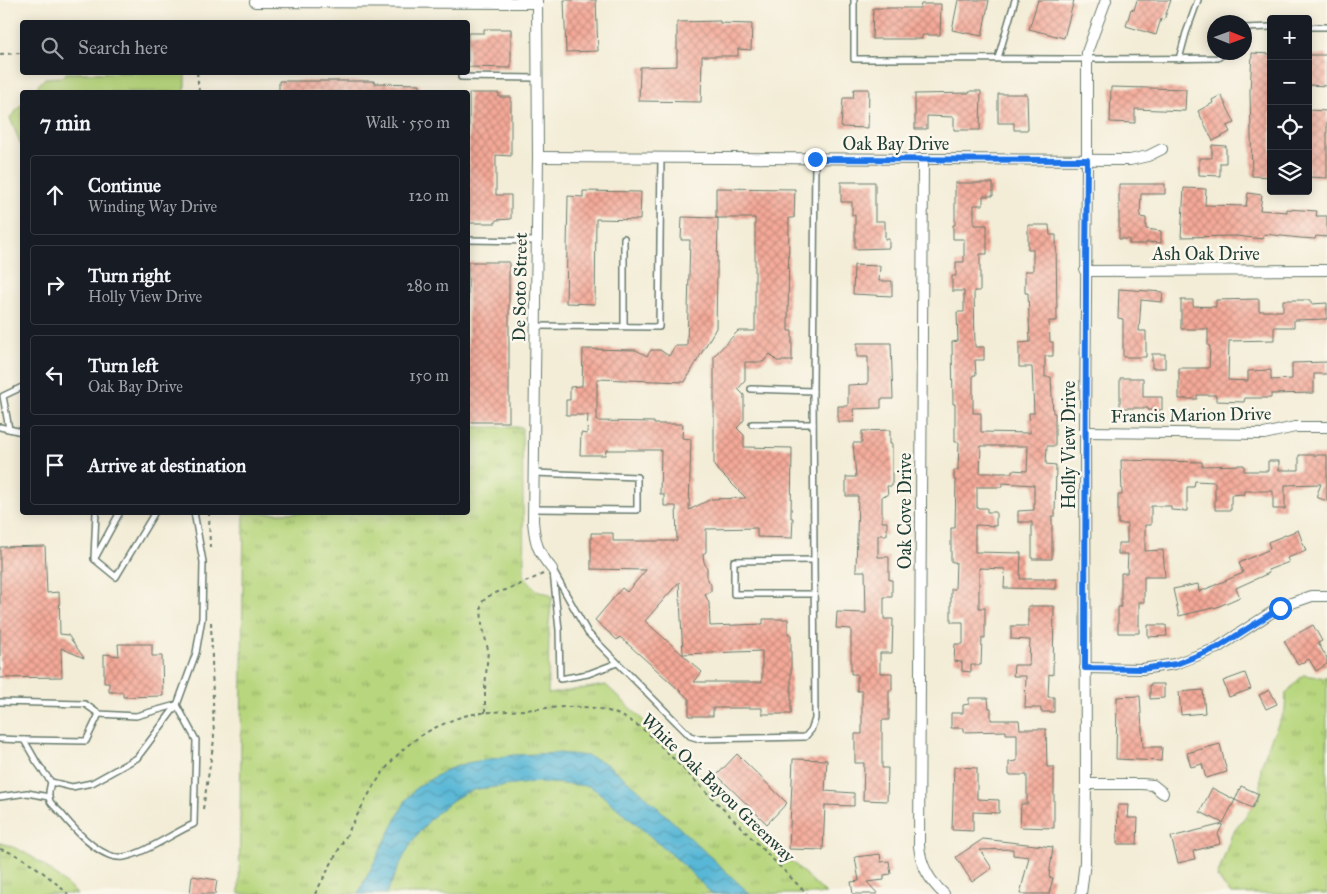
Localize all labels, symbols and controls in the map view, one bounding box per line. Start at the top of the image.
north arrow [1207,15,1252,60]
map controls [1267,15,1312,195]
button: + [1267,15,1312,60]
search box [20,20,470,75]
icon: search [38,34,66,62]
text: Search here [78,36,168,59]
button: − [1267,60,1312,105]
button: locate [1267,105,1312,150]
text: 7 min [40,110,91,136]
text: Walk · 550 m [366,113,450,132]
street label: Oak Bay Drive [843,133,949,155]
route end [804,148,827,171]
button: layers [1267,150,1312,195]
text: Continue [88,174,161,197]
icon: ahead [41,181,69,209]
text: 120 m [409,186,449,205]
text: Winding Way Drive [88,197,217,216]
street label: De Soto Street [508,232,532,342]
street label: Ash Oak Drive [1151,243,1260,265]
text: Turn right [88,264,171,287]
icon: right [41,271,69,299]
text: 280 m [406,276,449,295]
text: Holly View Drive [88,287,202,306]
text: Turn left [88,354,158,377]
icon: left [41,361,69,389]
text: 150 m [409,366,449,385]
text: Oak Bay Drive [88,377,183,396]
street label: Holly View Drive [1058,381,1080,509]
street label: Francis Marion Drive [1111,403,1271,427]
icon: arrive [41,451,69,479]
street label: Oak Cove Drive [894,453,916,569]
text: Arrive at destination [88,454,246,477]
route start [1269,597,1292,620]
street label: White Oak Bayou Greenway [636,709,800,868]

